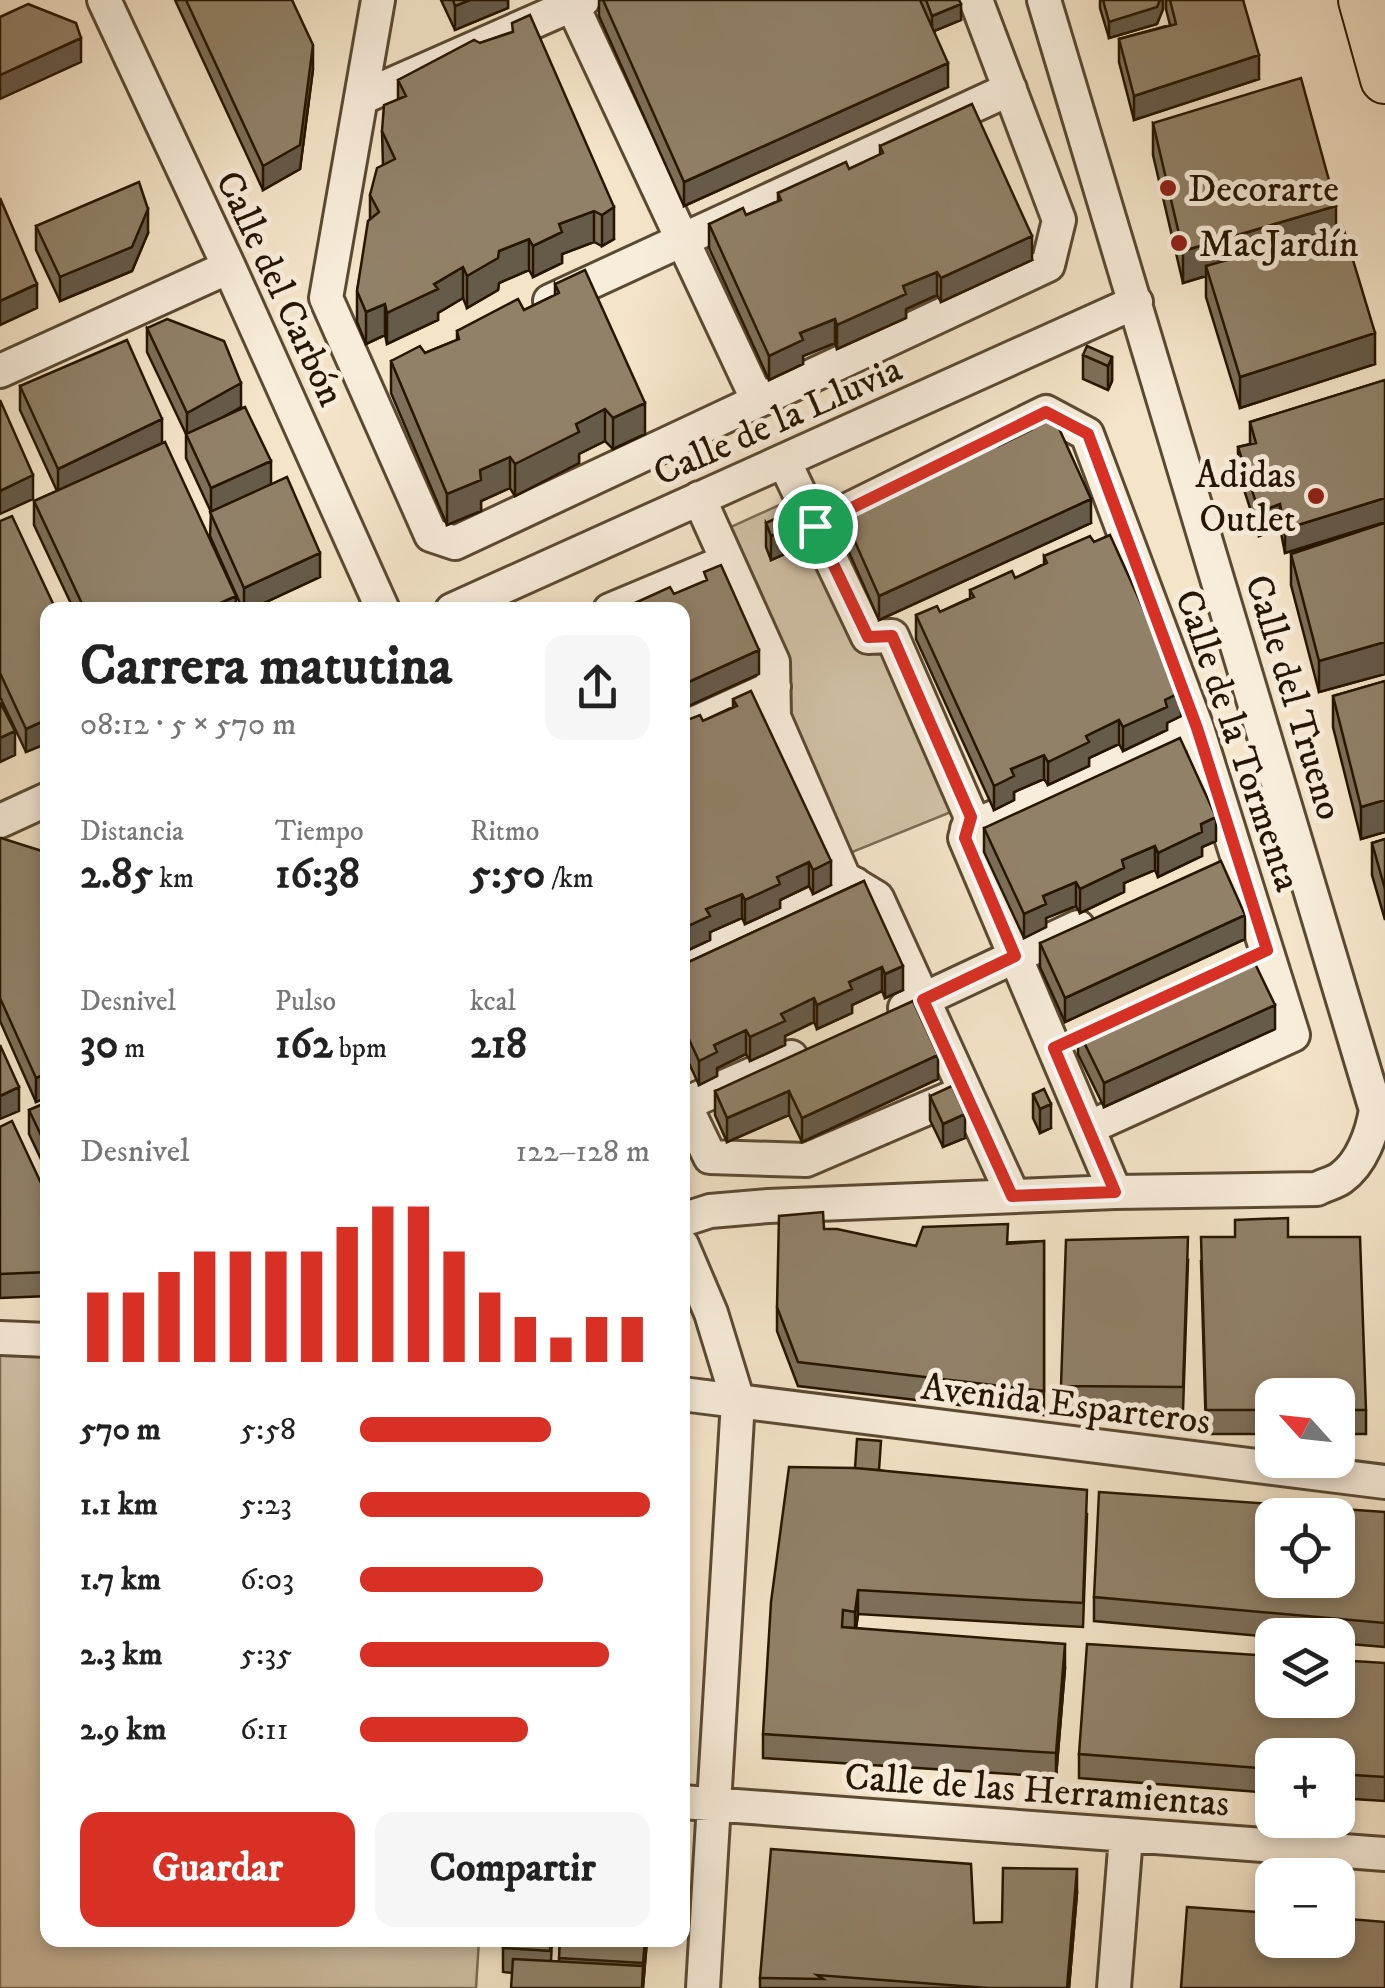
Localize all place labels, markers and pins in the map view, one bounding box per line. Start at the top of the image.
place label: Decorarte [1188,166,1339,214]
marker: Decorarte [1157,177,1179,199]
place label: MacJardín [1199,221,1359,269]
marker: MacJardín [1168,232,1190,254]
place label: Adidas Outlet [1195,452,1296,544]
pin [773,484,858,569]
marker: Adidas Outlet [1305,485,1327,507]

